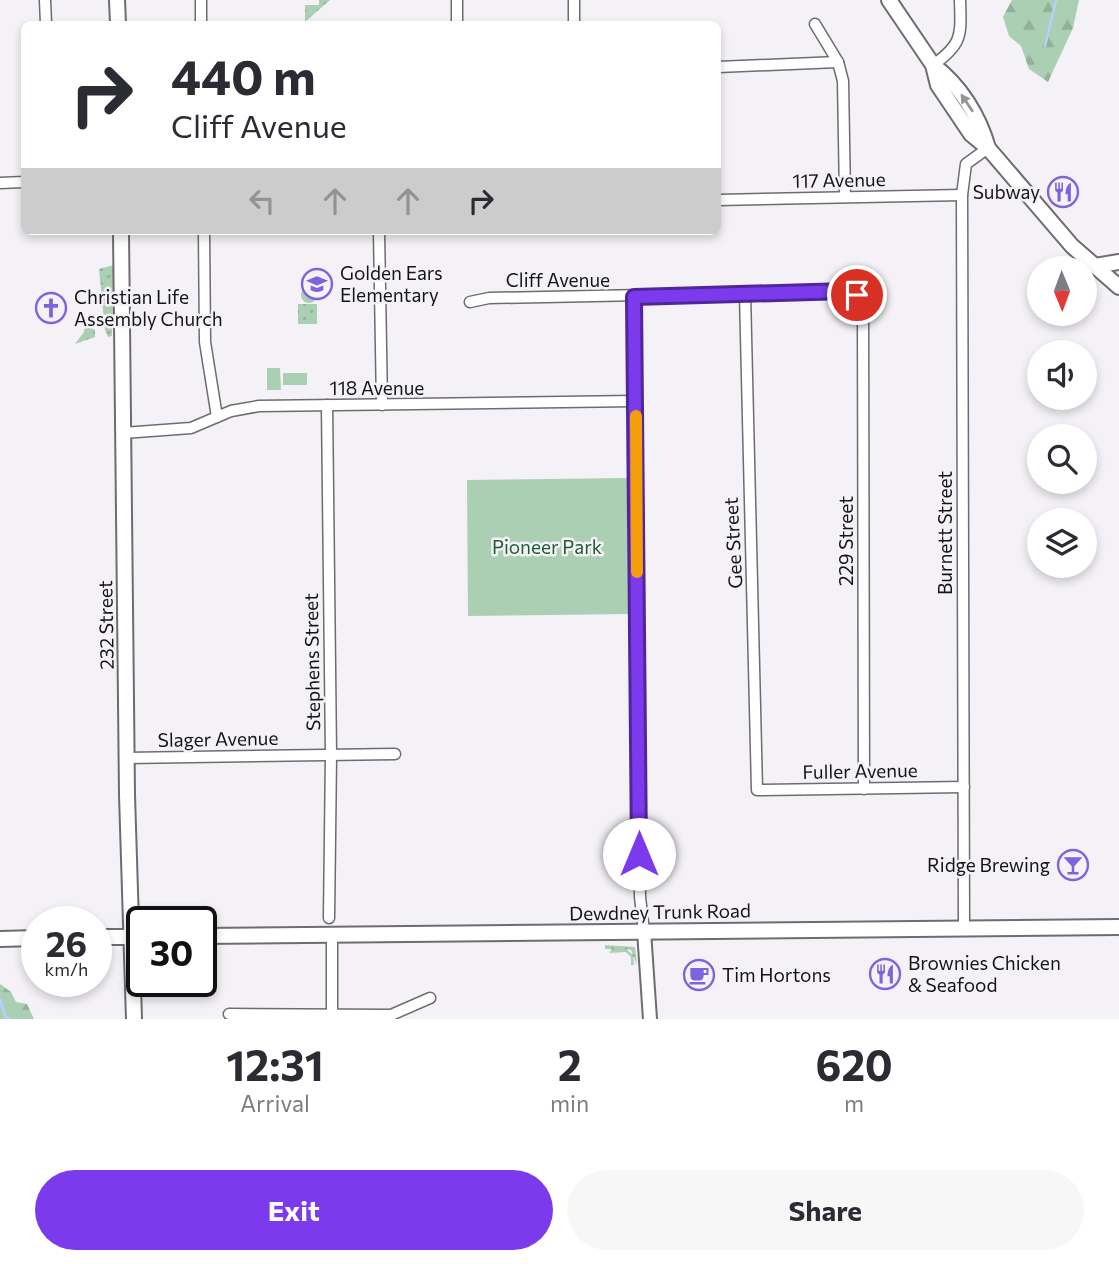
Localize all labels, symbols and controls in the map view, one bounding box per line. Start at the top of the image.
text: 440 m [171,45,316,105]
icon: right [56,49,147,140]
one-way arrow [960,93,973,112]
text: Cliff Avenue [171,105,347,145]
street label: 117 Avenue [792,167,886,192]
restaurant icon: Subway [1046,175,1080,209]
place label: Subway [973,180,1040,203]
icon: left [243,182,281,220]
icon: ahead [316,182,354,220]
icon: ahead [389,182,427,220]
icon: right [462,182,500,220]
north arrow [1027,256,1097,326]
map controls [1027,256,1097,578]
place label: Golden Ears Elementary [340,261,443,306]
pin [827,265,887,325]
school or university icon: Golden Ears Elementary [300,267,334,301]
street label: Cliff Avenue [506,268,610,291]
icon: arrive [838,276,876,314]
place label: Christian Life Assembly Church [74,285,223,330]
church icon: Christian Life Assembly Church [34,291,68,325]
button: sound [1027,340,1097,410]
street label: 118 Avenue [330,376,424,399]
button: search [1027,424,1097,494]
street label: Burnett Street [933,471,956,595]
street label: 229 Street [834,496,857,586]
street label: Gee Street [719,497,746,589]
button: layers [1027,508,1097,578]
park label: Pioneer Park [492,535,602,558]
street label: 232 Street [93,580,118,670]
street label: Stephens Street [299,593,324,731]
street label: Slager Avenue [157,726,278,751]
street label: Fuller Avenue [802,758,918,783]
position arrow [602,817,676,891]
bar icon: Ridge Brewing [1056,848,1090,882]
place label: Ridge Brewing [927,853,1050,876]
street label: Dewdney Trunk Road [569,898,751,925]
speed limit sign: 30 [126,906,217,997]
text: 26 [46,921,87,964]
place label: Brownies Chicken & Seafood [908,951,1061,996]
restaurant icon: Brownies Chicken & Seafood [868,957,902,991]
text: km/h [45,958,88,980]
cafe icon: Tim Hortons [682,958,716,992]
place label: Tim Hortons [722,963,831,986]
text: 12:31 [226,1038,324,1090]
text: 2 [558,1038,582,1090]
text: 620 [816,1038,893,1090]
text: Arrival [240,1089,310,1117]
text: min [550,1089,589,1117]
text: m [844,1089,864,1117]
button: Exit [35,1170,553,1250]
button: Share [567,1170,1084,1250]

